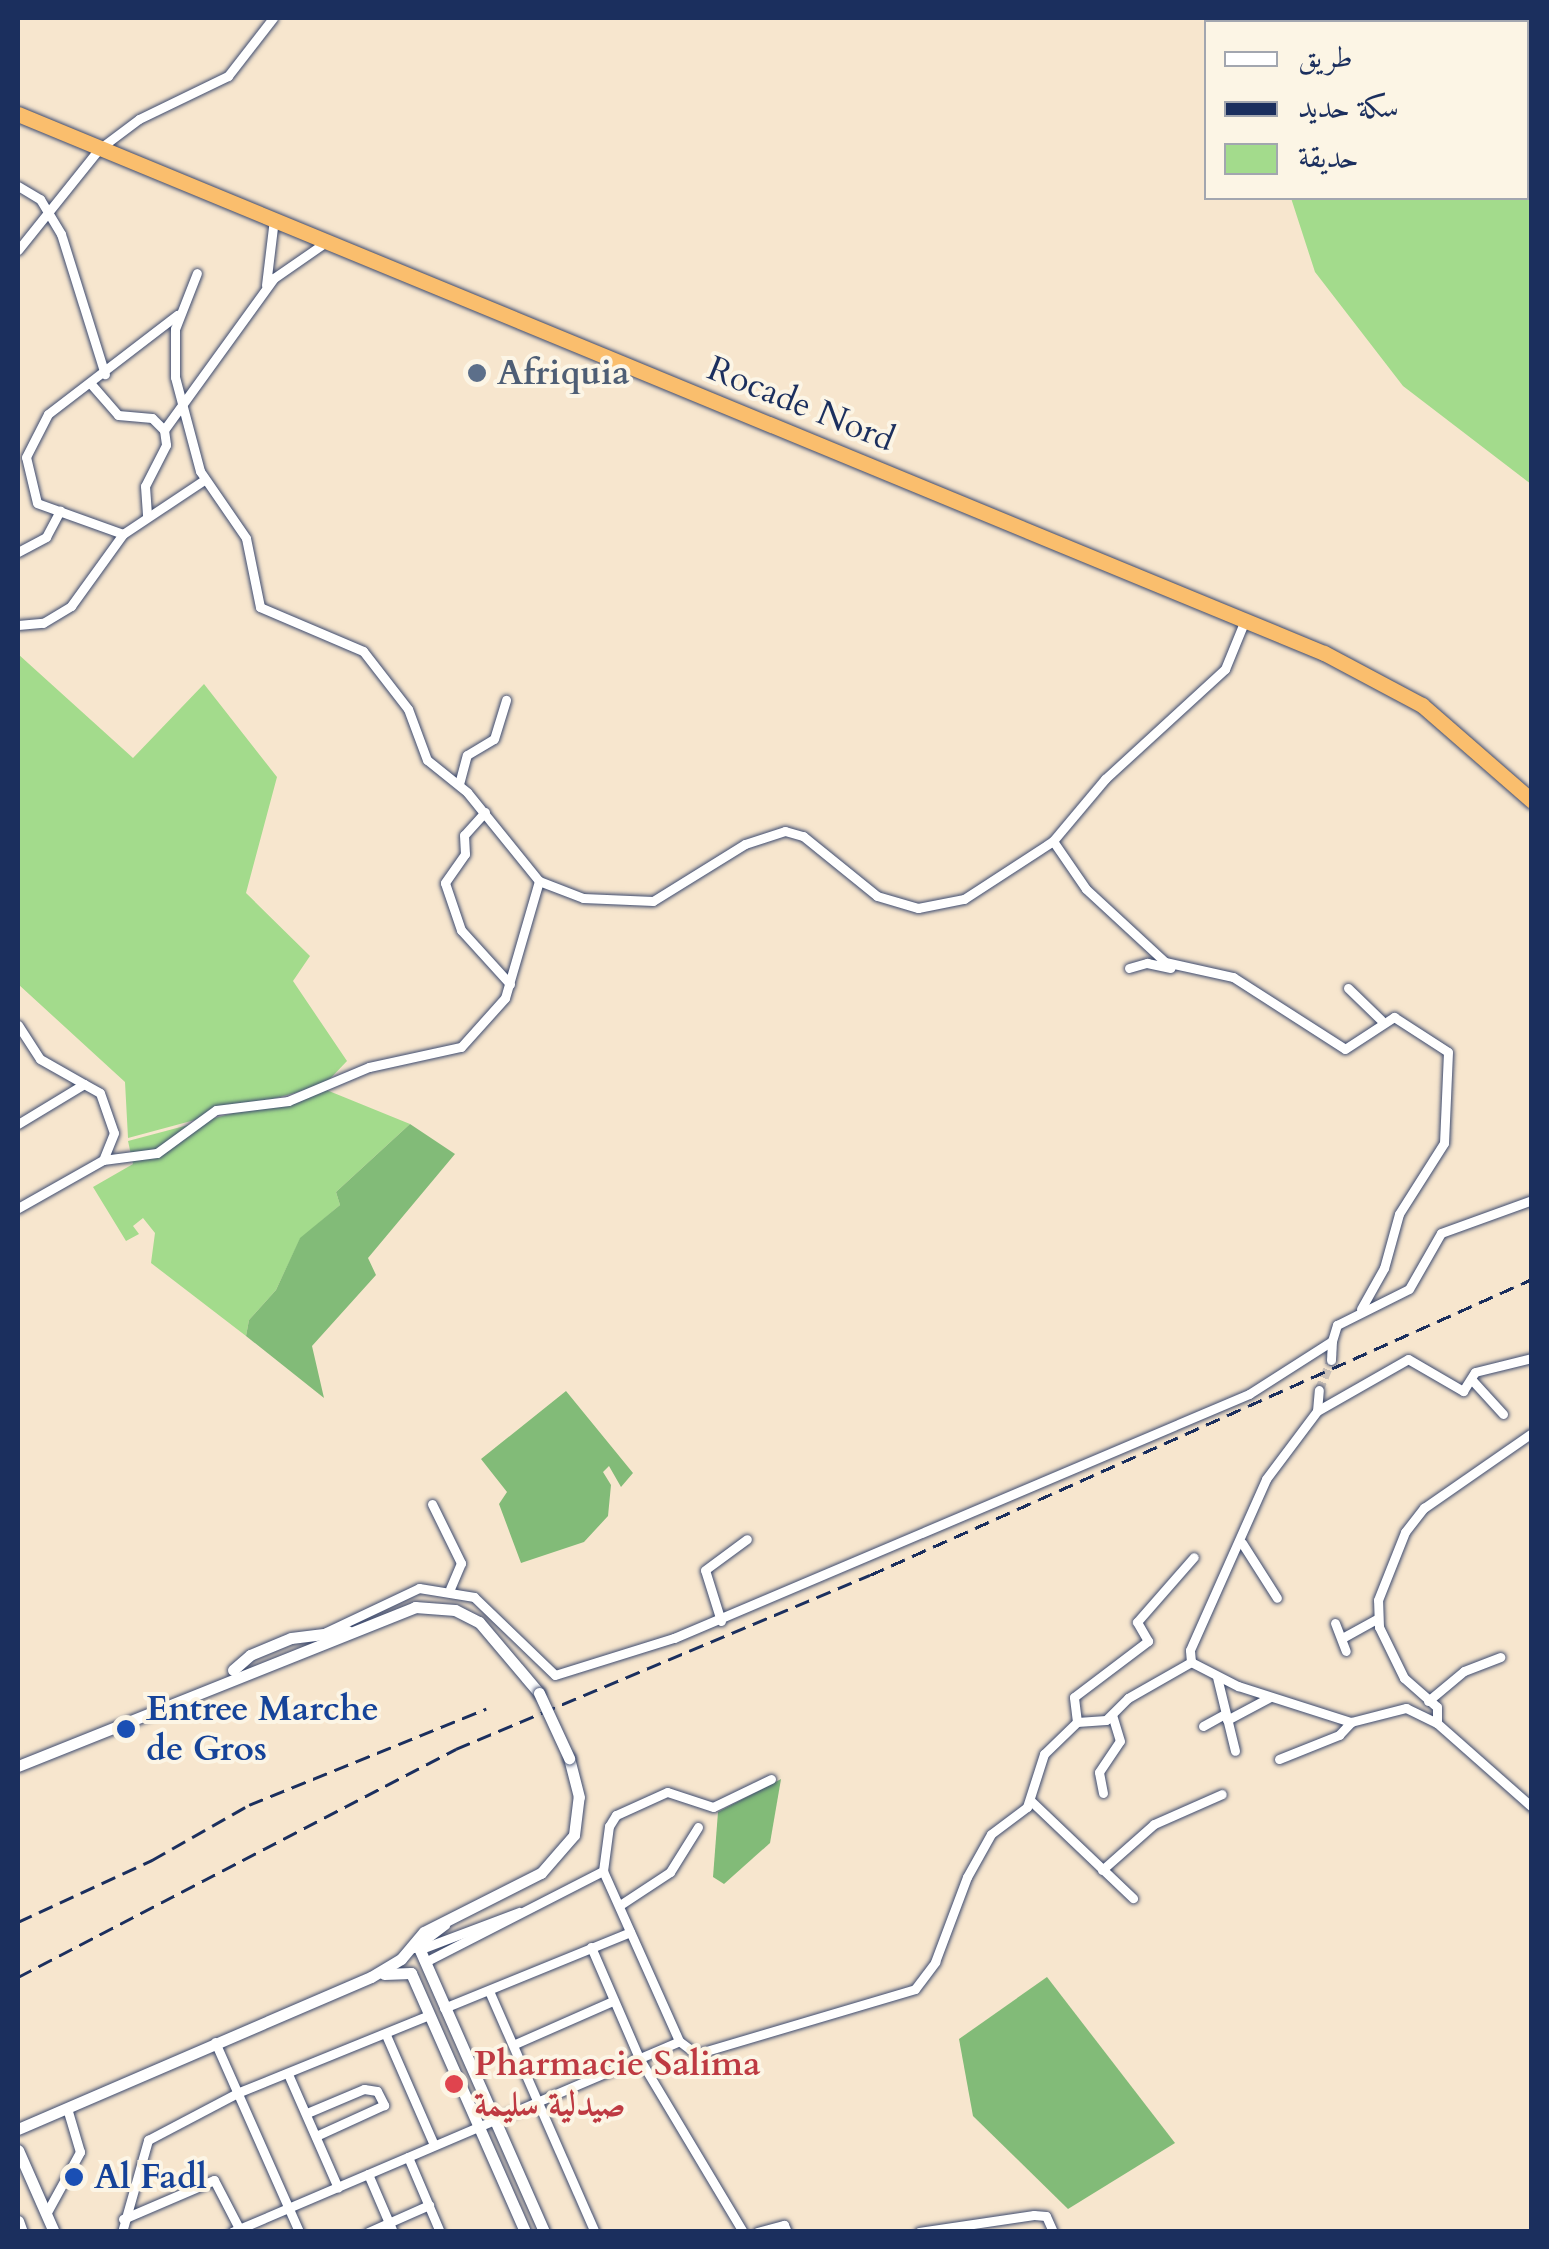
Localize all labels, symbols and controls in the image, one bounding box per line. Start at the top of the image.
legend [1204,20,1529,200]
text: طريق [1298,37,1353,78]
text: سكة حديد [1298,87,1399,128]
text: حديقة [1298,137,1359,178]
street label: Rocade Nord [701,347,901,461]
place label: Afriquia [497,352,630,394]
marker: Afriquia [466,362,488,384]
place label: Entree Marche de Gros [146,1688,379,1770]
marker: Entree Marche de Gros [115,1718,137,1740]
place label: Pharmacie Salima صيدلية سليمة [474,2043,761,2125]
marker: Pharmacie Salima صيدلية سليمة [443,2073,465,2095]
place label: Al Fadl [94,2156,207,2198]
marker: Al Fadl [63,2166,85,2188]

